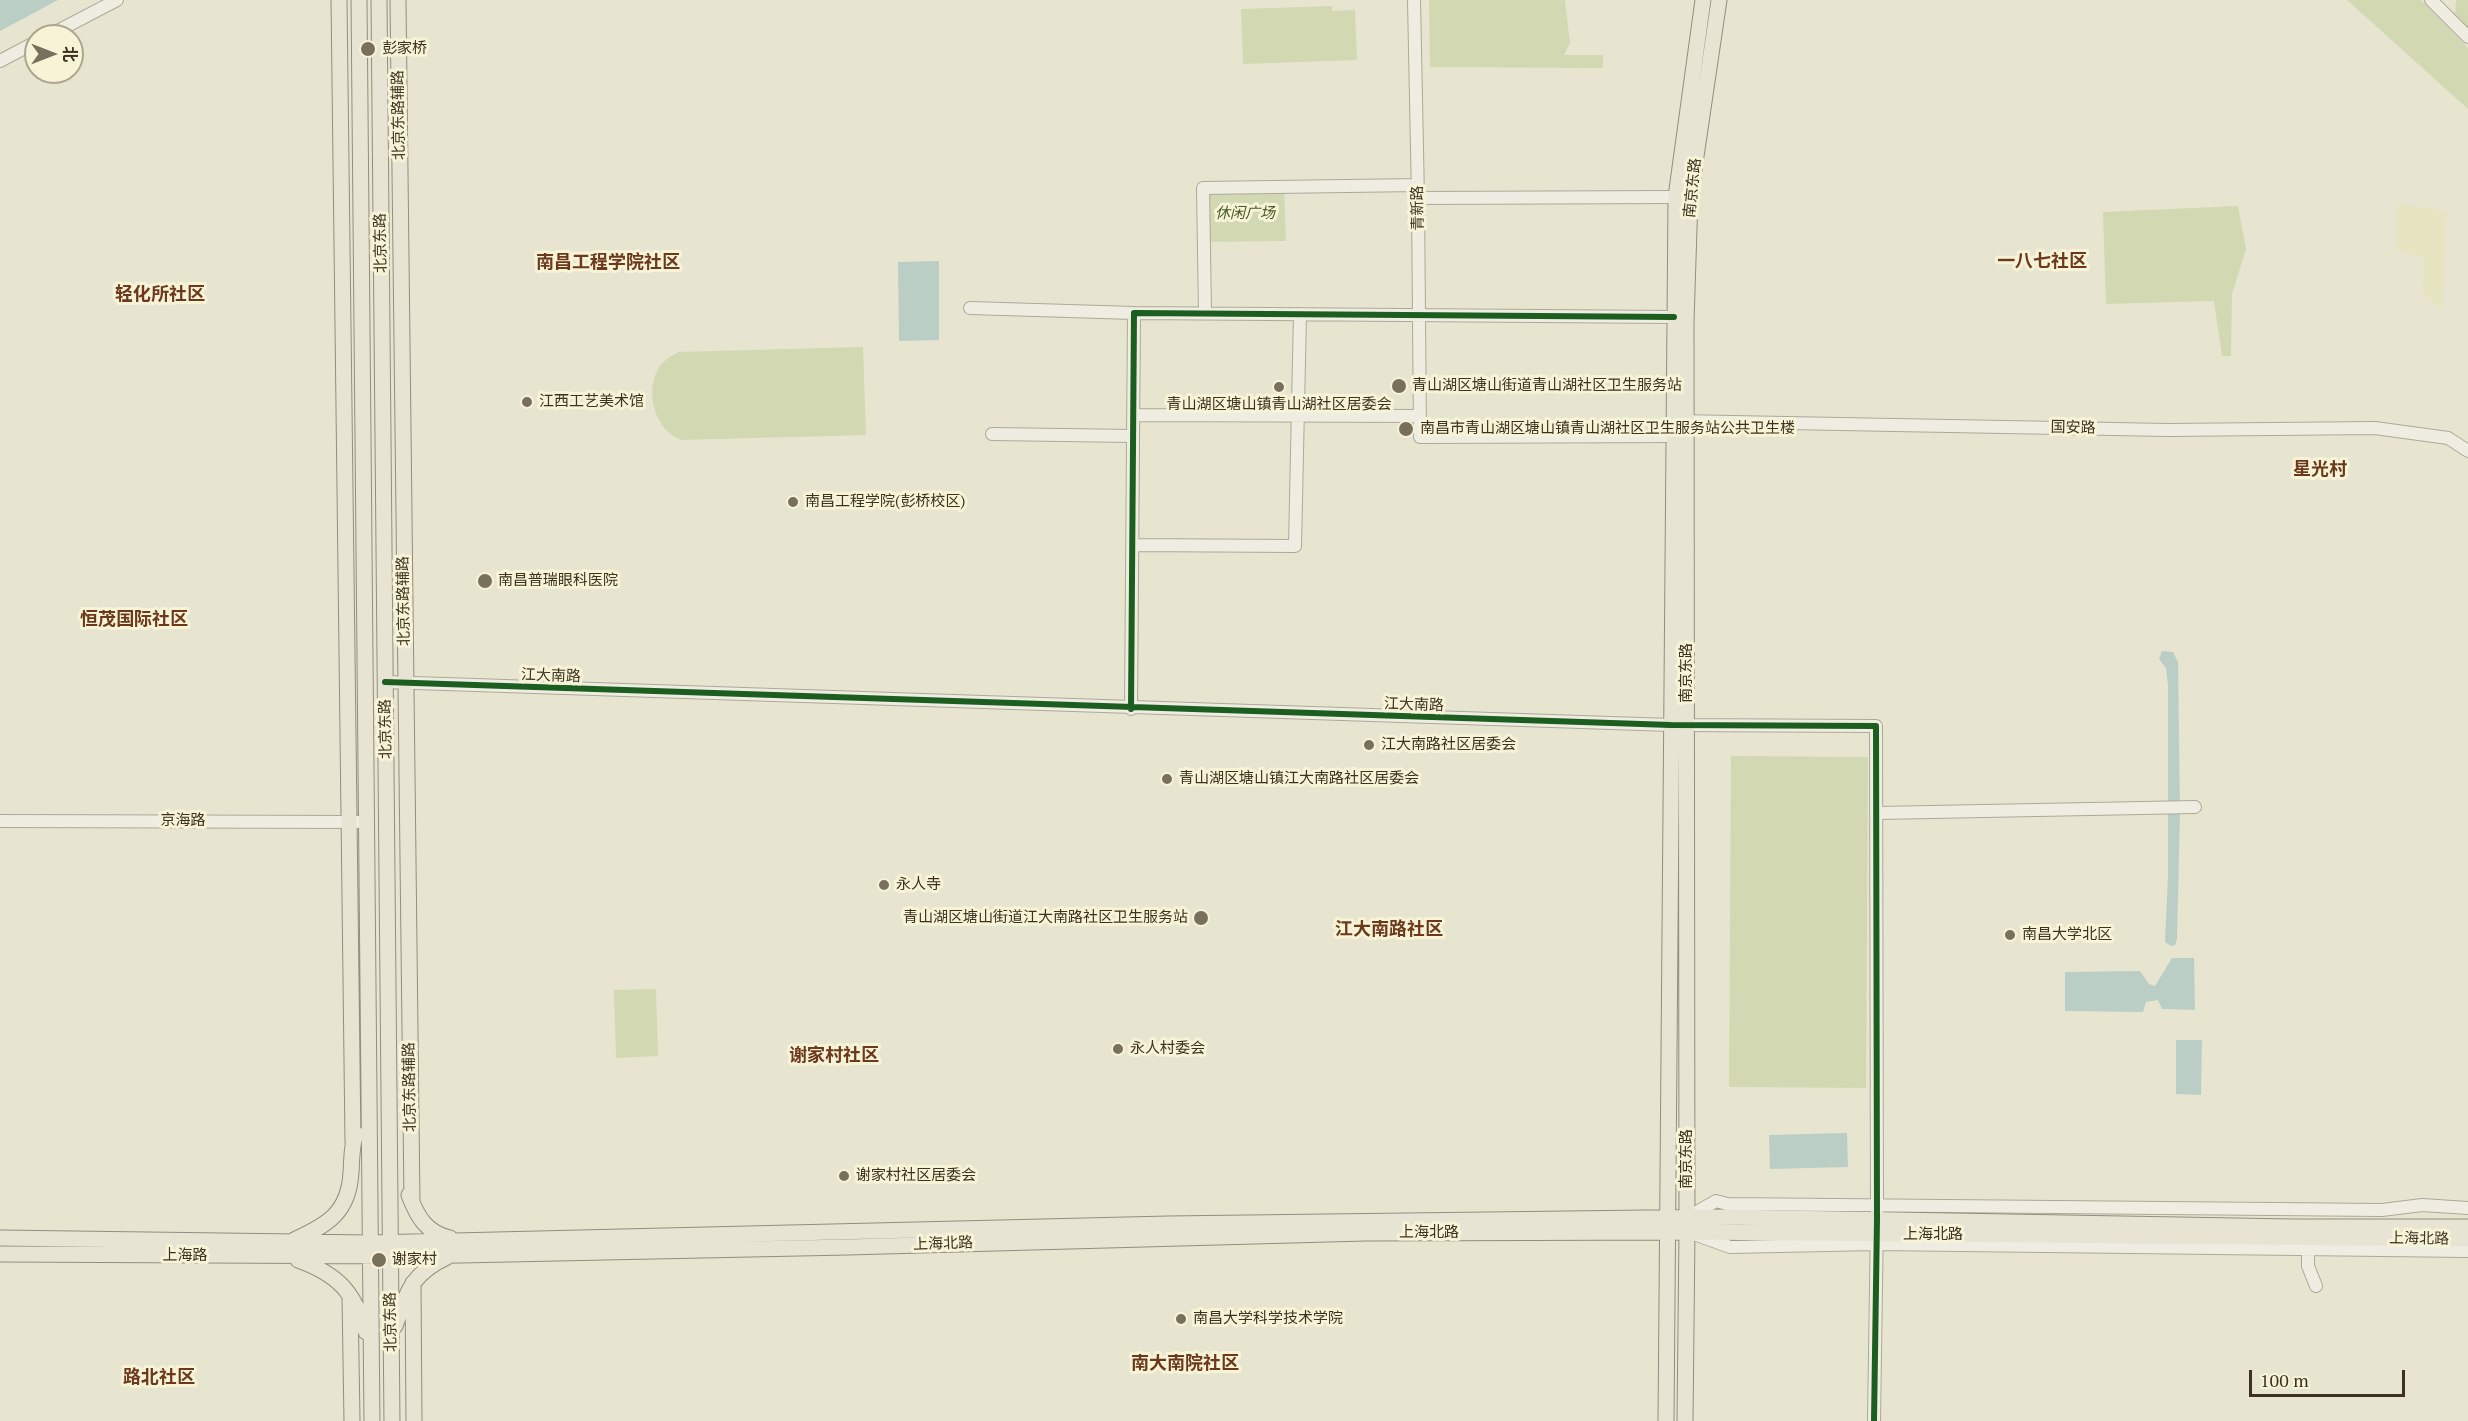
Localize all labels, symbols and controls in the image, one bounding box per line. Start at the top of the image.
north arrow [24,24,84,84]
marker: 彭家桥 [359,40,377,58]
place label: 彭家桥 [382,40,427,58]
text: 北 [59,46,81,62]
street label: 北京东路辅路 [389,70,409,160]
street label: 南京东路 [1681,157,1705,219]
street label: 青新路 [1409,185,1427,231]
park label: 休闲广场 [1215,205,1275,223]
street label: 北京东路 [371,213,391,273]
district label: 一八七社区 [1997,251,2087,273]
district label: 南昌工程学院社区 [536,252,680,274]
district label: 轻化所社区 [115,284,205,306]
marker: 青山湖区塘山街道青山湖社区卫生服务站 [1390,377,1408,395]
place label: 青山湖区塘山街道青山湖社区卫生服务站 [1412,377,1682,395]
marker: 青山湖区塘山镇青山湖社区居委会 [1272,380,1286,394]
place label: 江西工艺美术馆 [539,393,644,411]
marker: 江西工艺美术馆 [520,395,534,409]
place label: 青山湖区塘山镇青山湖社区居委会 [1167,396,1391,414]
street label: 国安路 [2050,419,2096,437]
marker: 南昌市青山湖区塘山镇青山湖社区卫生服务站公共卫生楼 [1397,420,1415,438]
place label: 南昌市青山湖区塘山镇青山湖社区卫生服务站公共卫生楼 [1420,420,1795,438]
district label: 星光村 [2293,459,2347,481]
place label: 南昌工程学院(彭桥校区) [805,493,965,511]
marker: 南昌工程学院(彭桥校区) [786,495,800,509]
street label: 北京东路辅路 [394,556,414,646]
marker: 南昌普瑞眼科医院 [476,572,494,590]
place label: 南昌普瑞眼科医院 [498,572,618,590]
district label: 恒茂国际社区 [80,609,188,631]
street label: 南京东路 [1678,643,1696,703]
street label: 江大南路 [521,666,581,686]
street label: 江大南路 [1384,695,1444,715]
street label: 北京东路 [376,699,396,759]
place label: 江大南路社区居委会 [1381,736,1516,754]
marker: 江大南路社区居委会 [1362,738,1376,752]
place label: 青山湖区塘山镇江大南路社区居委会 [1179,770,1419,788]
marker: 青山湖区塘山镇江大南路社区居委会 [1160,772,1174,786]
street label: 京海路 [161,812,205,830]
place label: 永人寺 [896,876,941,894]
marker: 永人寺 [877,878,891,892]
place label: 青山湖区塘山街道江大南路社区卫生服务站 [903,909,1188,927]
marker: 青山湖区塘山街道江大南路社区卫生服务站 [1192,909,1210,927]
district label: 江大南路社区 [1335,919,1443,941]
place label: 南昌大学北区 [2022,926,2112,944]
marker: 南昌大学北区 [2003,928,2017,942]
place label: 永人村委会 [1130,1040,1205,1058]
street label: 北京东路辅路 [400,1042,420,1132]
marker: 永人村委会 [1111,1042,1125,1056]
district label: 谢家村社区 [789,1045,879,1067]
street label: 南京东路 [1678,1129,1696,1189]
place label: 谢家村社区居委会 [856,1167,976,1185]
marker: 谢家村社区居委会 [837,1169,851,1183]
street label: 上海北路 [1399,1224,1459,1242]
street label: 上海北路 [1903,1226,1963,1244]
street label: 上海北路 [2389,1229,2449,1249]
street label: 上海北路 [913,1234,973,1254]
street label: 上海路 [163,1247,207,1265]
marker: 谢家村 [370,1251,388,1269]
place label: 谢家村 [392,1251,437,1269]
street label: 北京东路 [381,1292,401,1352]
place label: 南昌大学科学技术学院 [1193,1310,1343,1328]
marker: 南昌大学科学技术学院 [1174,1312,1188,1326]
district label: 南大南院社区 [1131,1353,1239,1375]
scale bar [2252,1358,2408,1396]
district label: 路北社区 [123,1367,195,1389]
text: 100 m [2260,1368,2309,1392]

